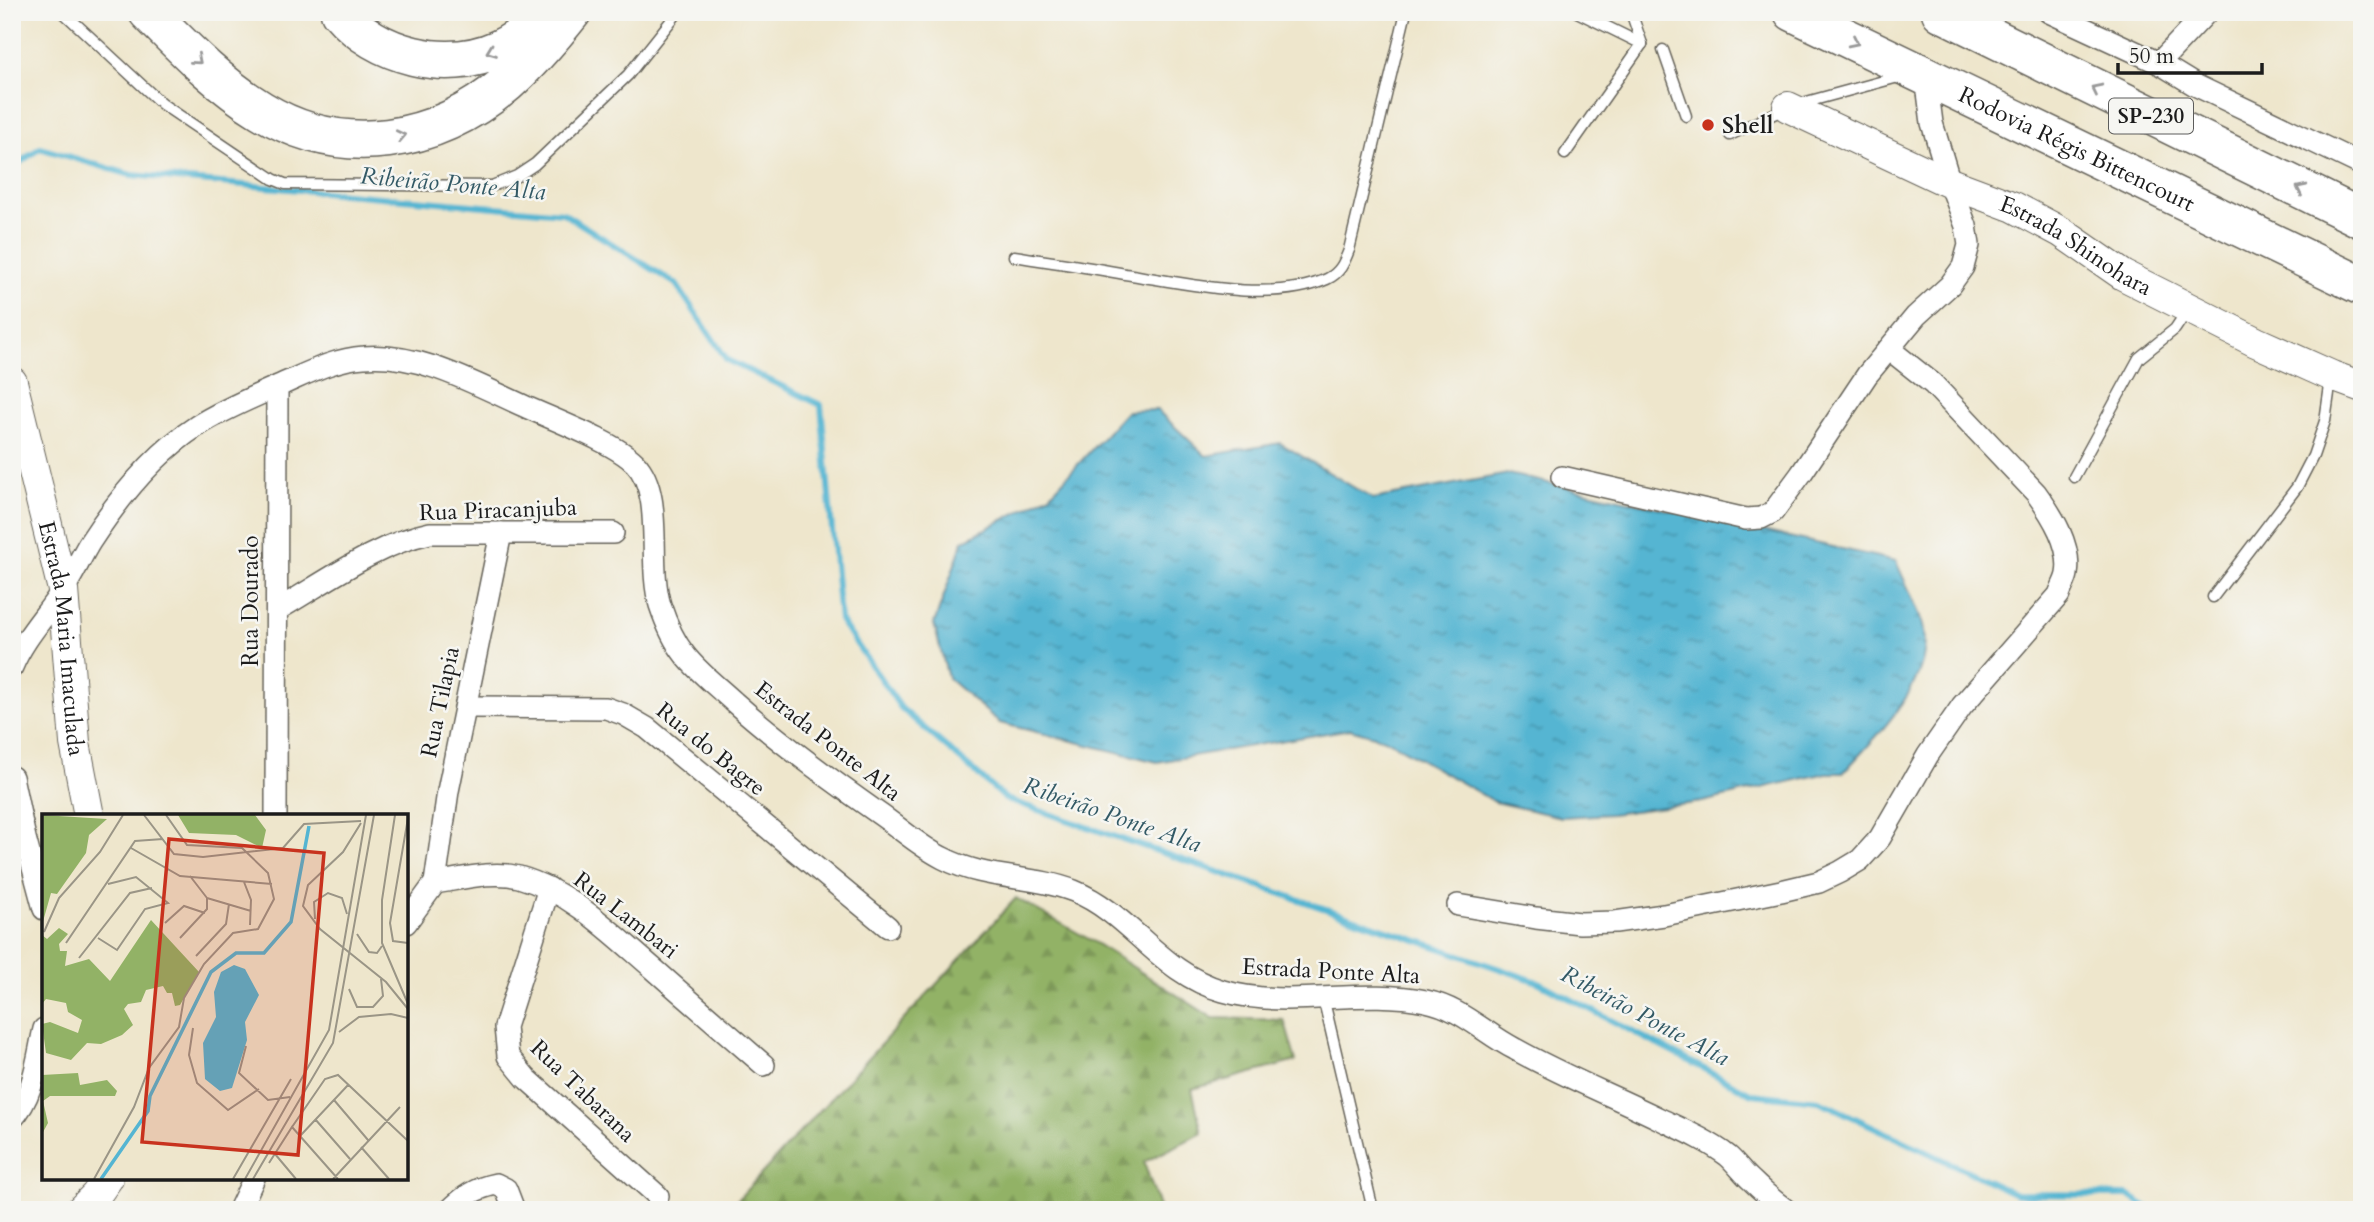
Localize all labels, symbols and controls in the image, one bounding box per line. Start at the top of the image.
scale bar [2118,32,2262,76]
one-way arrow [1847,34,1859,48]
text: 50 m [2129,42,2174,71]
one-way arrow [486,43,498,57]
one-way arrow [189,52,202,64]
street label: Rodovia Régis Bittencourt [1954,79,2200,219]
one-way arrow [2091,83,2103,97]
road number: SP-230 [2109,99,2193,134]
place label: Shell [1722,110,1774,141]
marker: Shell [1700,117,1716,133]
one-way arrow [395,130,407,145]
water label: Ribeirão Ponte Alta [359,159,547,209]
one-way arrow [2296,184,2308,198]
street label: Estrada Shinohara [1996,188,2157,303]
street label: Rua Piracanjuba [419,492,578,528]
street label: Estrada Maria Imaculada [31,518,93,759]
street label: Rua Dourado [235,535,266,667]
street label: Rua Tilapia [413,644,467,760]
street label: Estrada Ponte Alta [748,674,908,808]
street label: Rua do Bagre [650,695,772,803]
water label: Ribeirão Ponte Alta [1019,769,1206,861]
inset map [42,814,408,1180]
street label: Rua Lambari [567,864,685,966]
street label: Estrada Ponte Alta [1241,951,1421,991]
water label: Ribeirão Ponte Alta [1555,958,1735,1074]
street label: Rua Tabarana [524,1033,642,1149]

